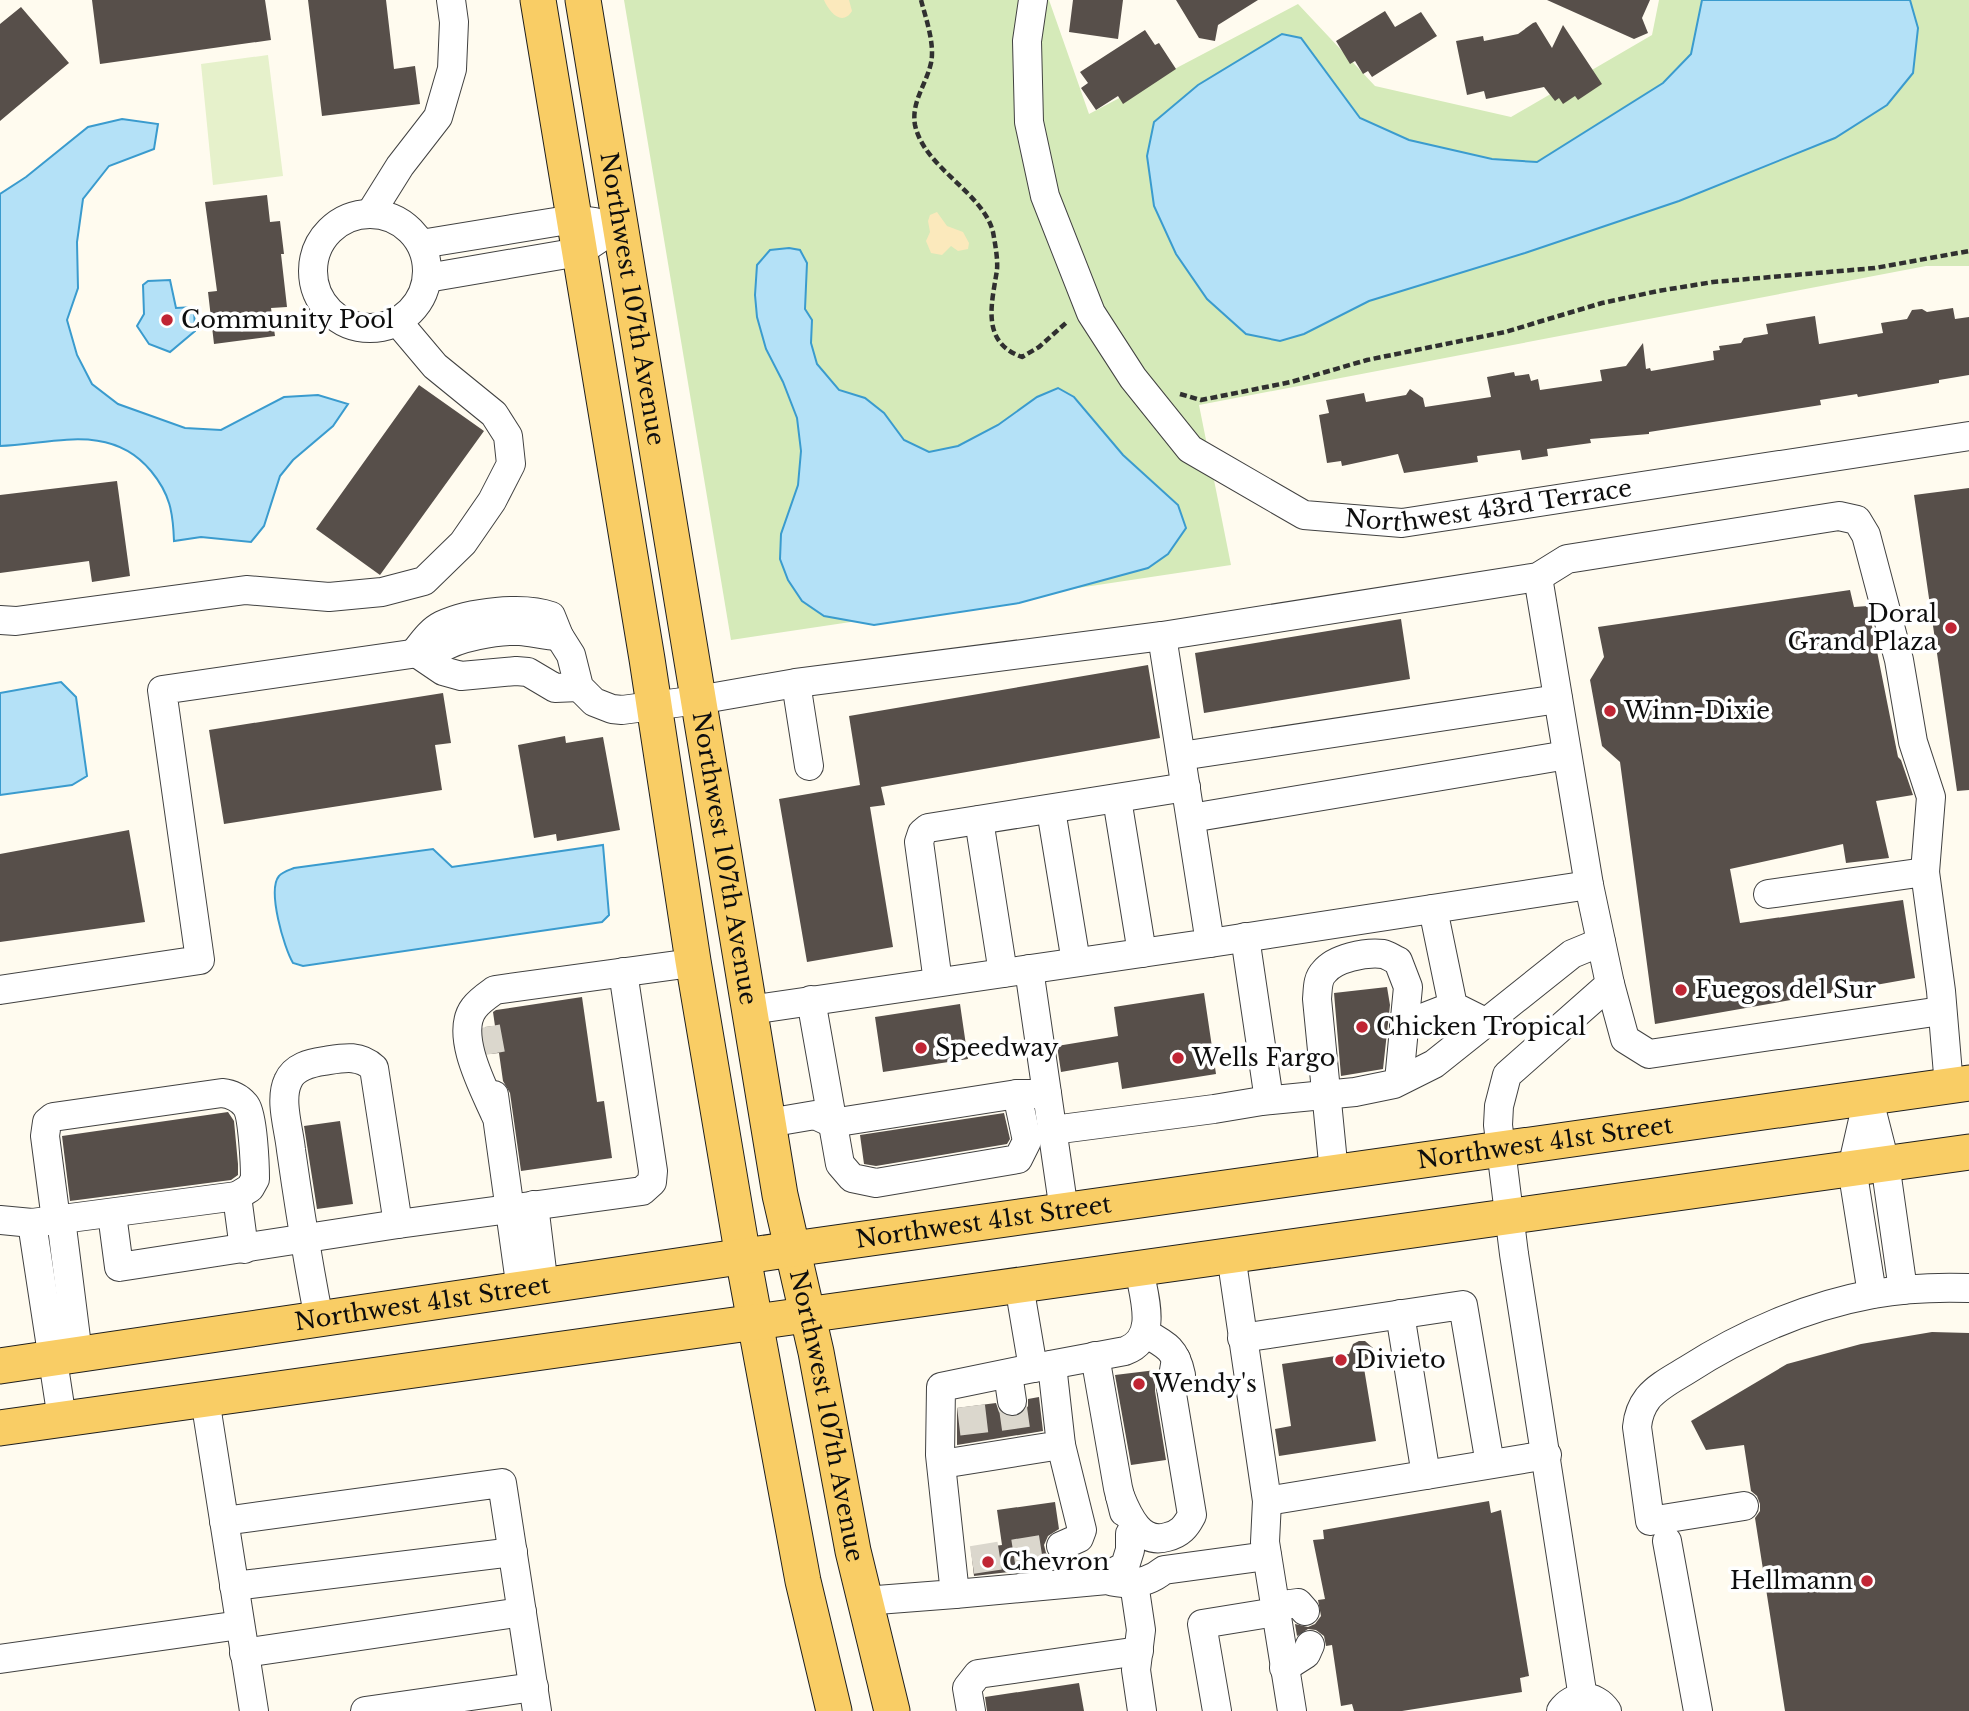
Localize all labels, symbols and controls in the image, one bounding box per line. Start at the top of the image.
street label: Northwest 107th Avenue [594,150,671,448]
place label: Community Pool [181,305,394,334]
marker: Community Pool [159,312,175,328]
street label: Northwest 43rd Terrace [1344,473,1634,537]
place label: Doral Grand Plaza [1788,599,1938,656]
marker: Doral Grand Plaza [1943,620,1959,636]
place label: Winn-Dixie [1623,696,1770,725]
marker: Winn-Dixie [1602,703,1618,719]
street label: Northwest 107th Avenue [687,710,763,1007]
place label: Fuegos del Sur [1695,975,1877,1004]
marker: Fuegos del Sur [1673,982,1689,998]
place label: Chicken Tropical [1376,1012,1586,1041]
marker: Chicken Tropical [1354,1019,1370,1035]
place label: Speedway [935,1033,1059,1062]
marker: Speedway [913,1040,929,1056]
place label: Wells Fargo [1191,1043,1335,1072]
marker: Wells Fargo [1170,1050,1186,1066]
street label: Northwest 41st Street [1415,1110,1675,1175]
street label: Northwest 41st Street [854,1189,1113,1254]
street label: Northwest 107th Avenue [784,1267,870,1565]
street label: Northwest 41st Street [293,1270,552,1336]
place label: Divieto [1355,1345,1446,1374]
marker: Divieto [1333,1352,1349,1368]
place label: Wendy's [1152,1369,1257,1398]
marker: Wendy's [1131,1376,1147,1392]
place label: Chevron [1002,1547,1109,1576]
marker: Chevron [980,1554,996,1570]
place label: Hellmann [1730,1566,1853,1595]
marker: Hellmann [1859,1573,1875,1589]

